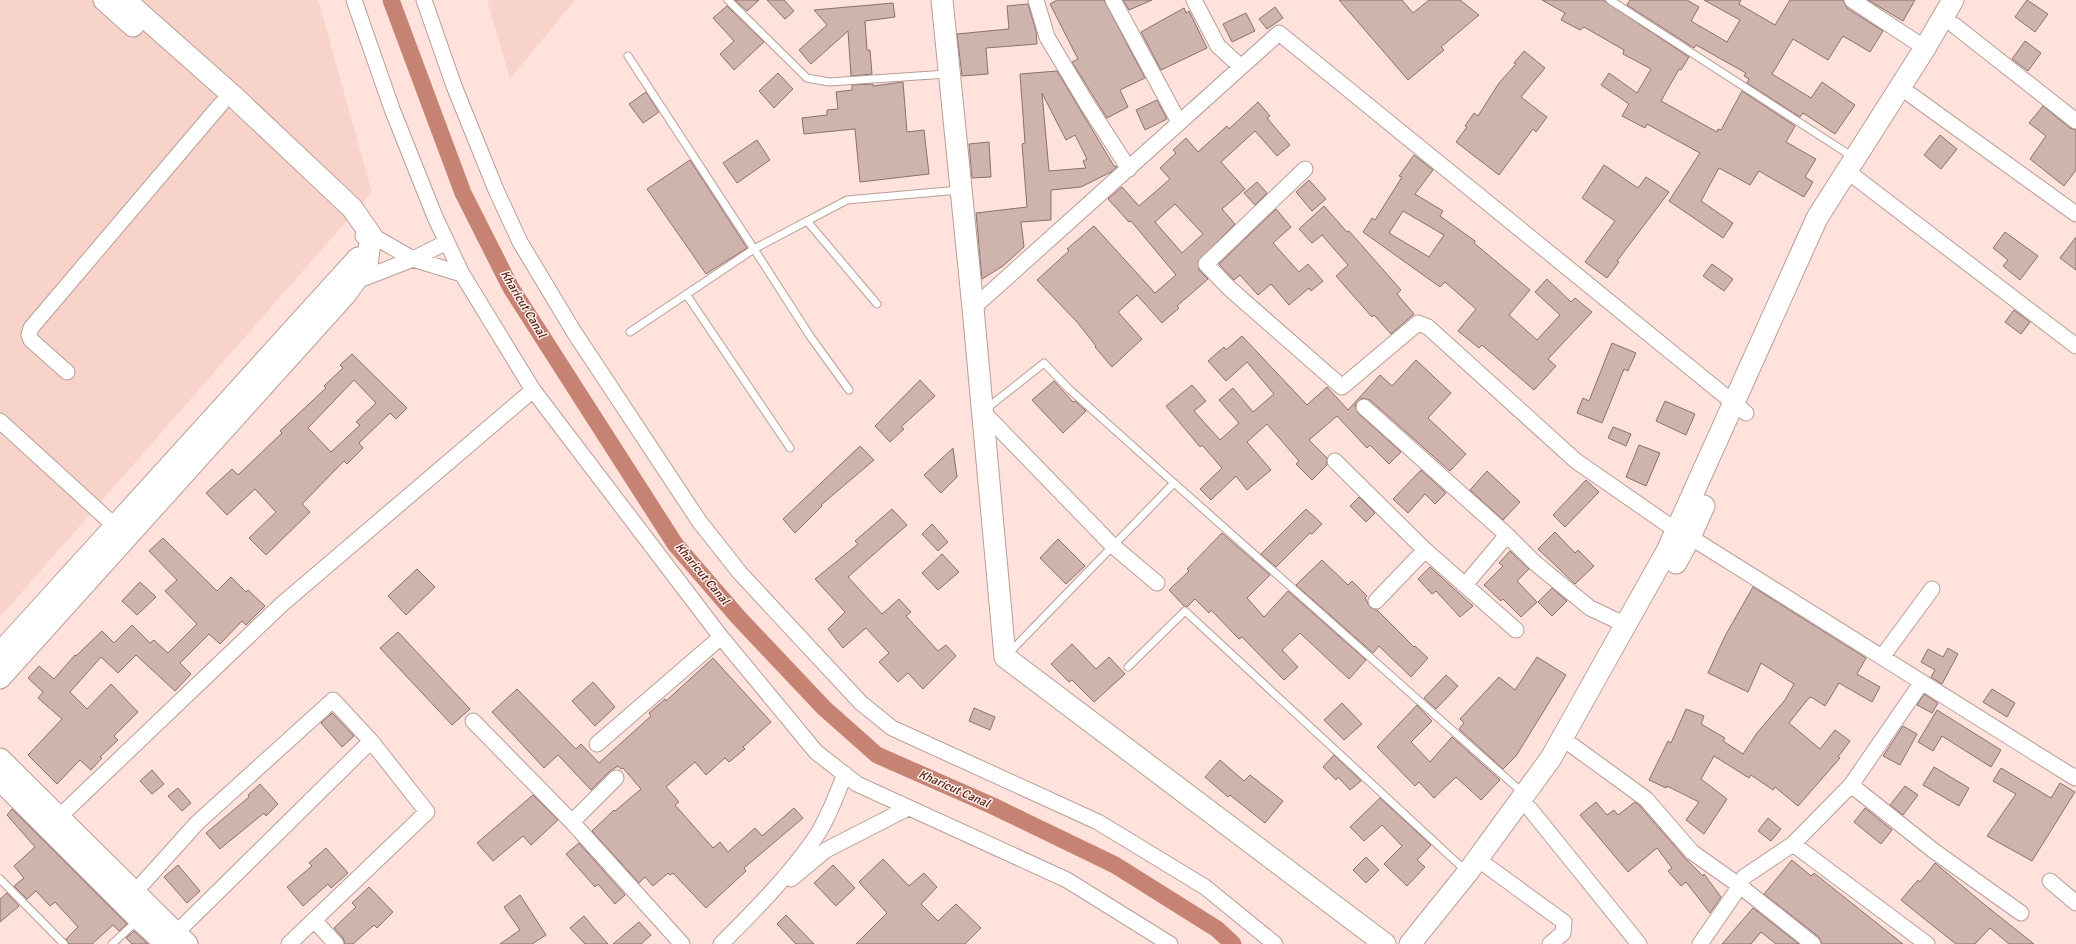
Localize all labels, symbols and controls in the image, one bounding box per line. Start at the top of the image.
water label: Kharicut Canal [497,268,550,342]
water label: Kharicut Canal [672,540,733,609]
water label: Kharicut Canal [916,767,993,812]

